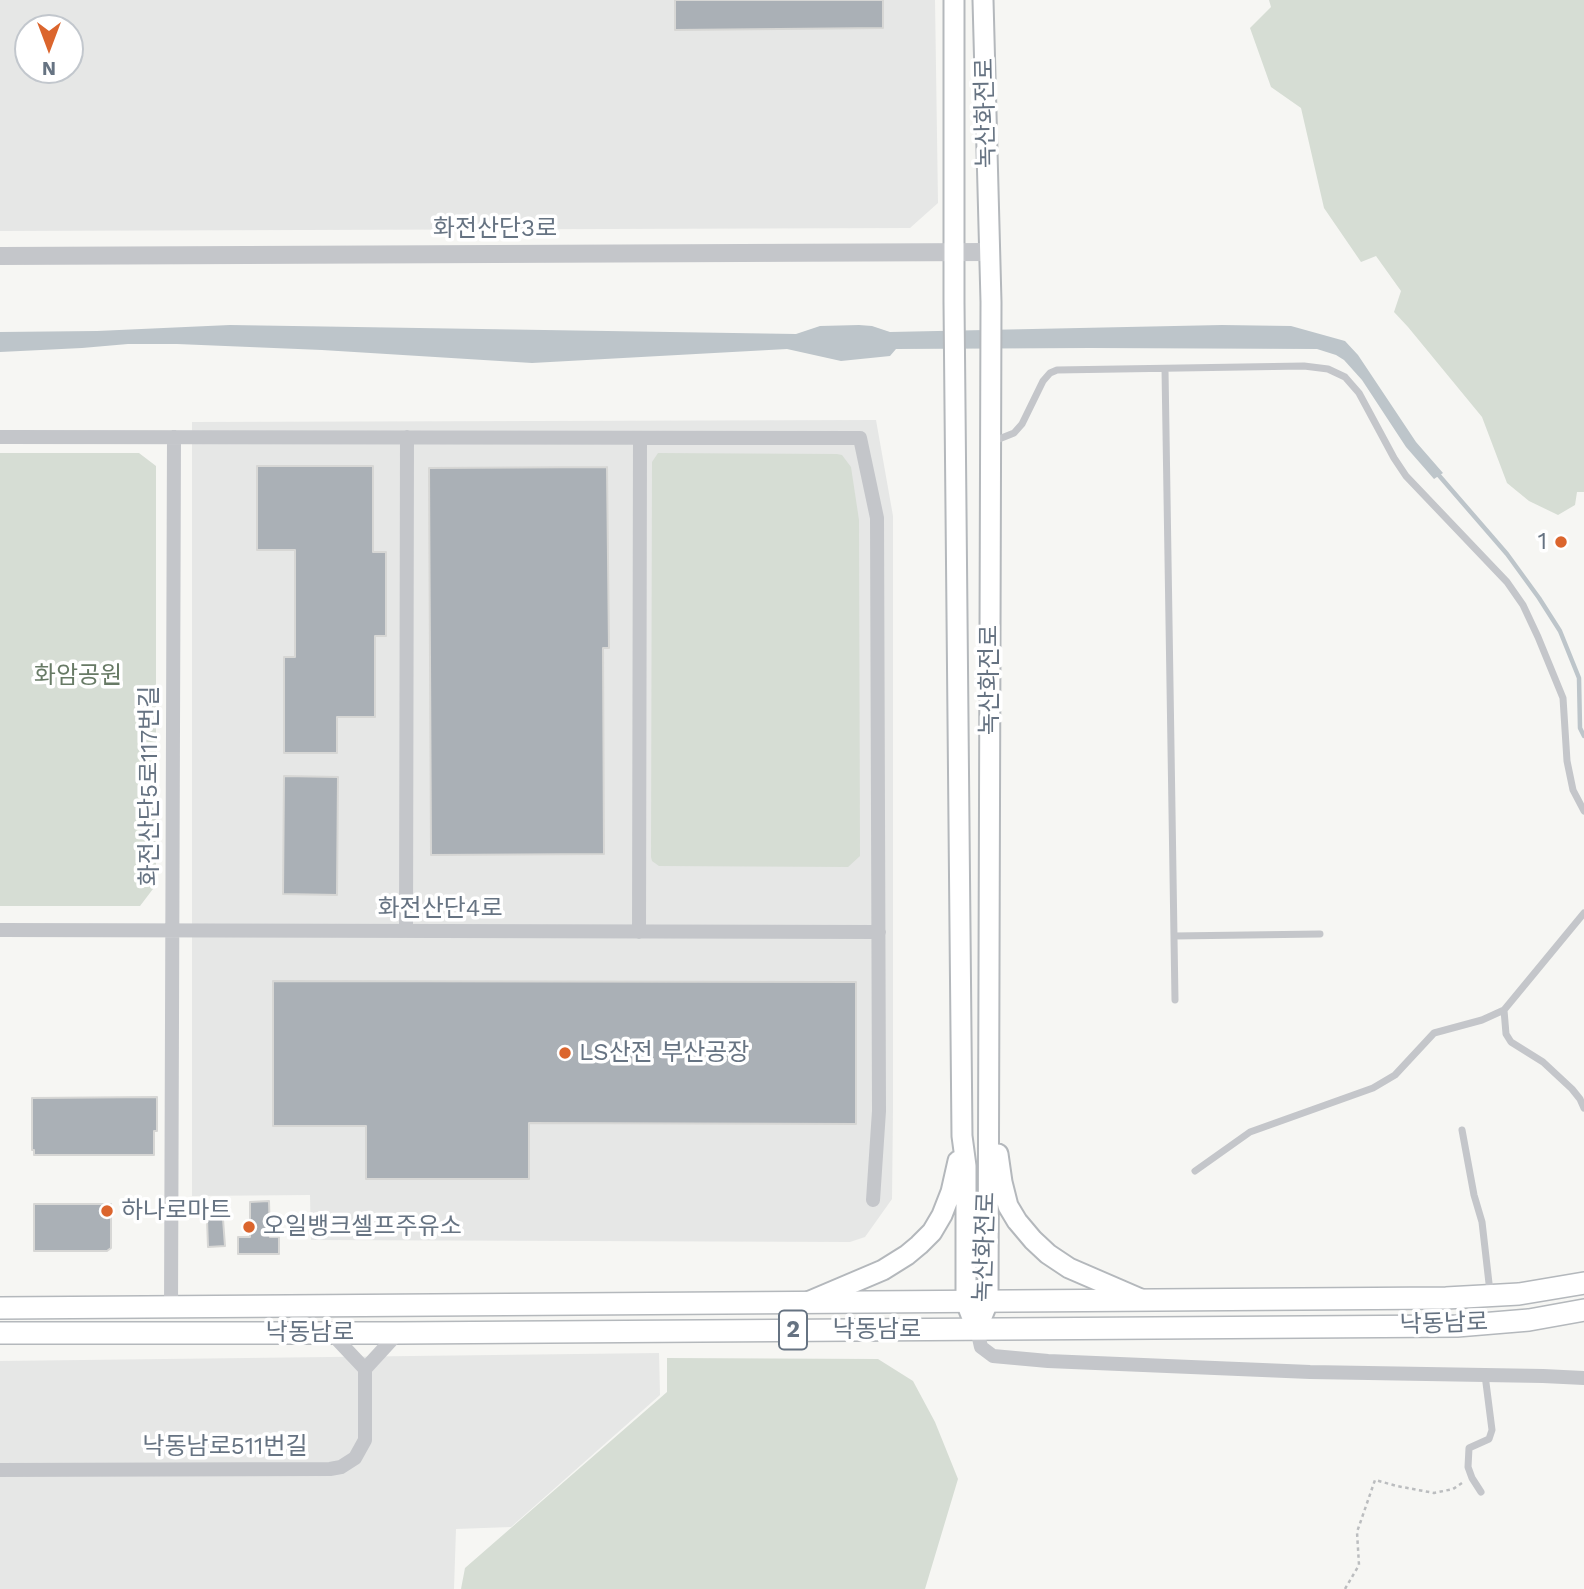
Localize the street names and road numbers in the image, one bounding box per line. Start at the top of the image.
street label: 녹산화전로 [971,58,1001,168]
street label: 화전산단3로 [433,215,557,243]
street label: 녹산화전로 [976,625,1004,735]
street label: 화전산단5로117번길 [136,686,164,886]
street label: 화전산단4로 [377,895,503,923]
street label: 녹산화전로 [969,1191,1001,1303]
street label: 낙동남로 [1399,1308,1489,1340]
road number: 2 [779,1310,807,1350]
street label: 낙동남로 [833,1316,921,1344]
street label: 낙동남로 [266,1319,354,1347]
street label: 낙동남로511번길 [142,1433,308,1461]

